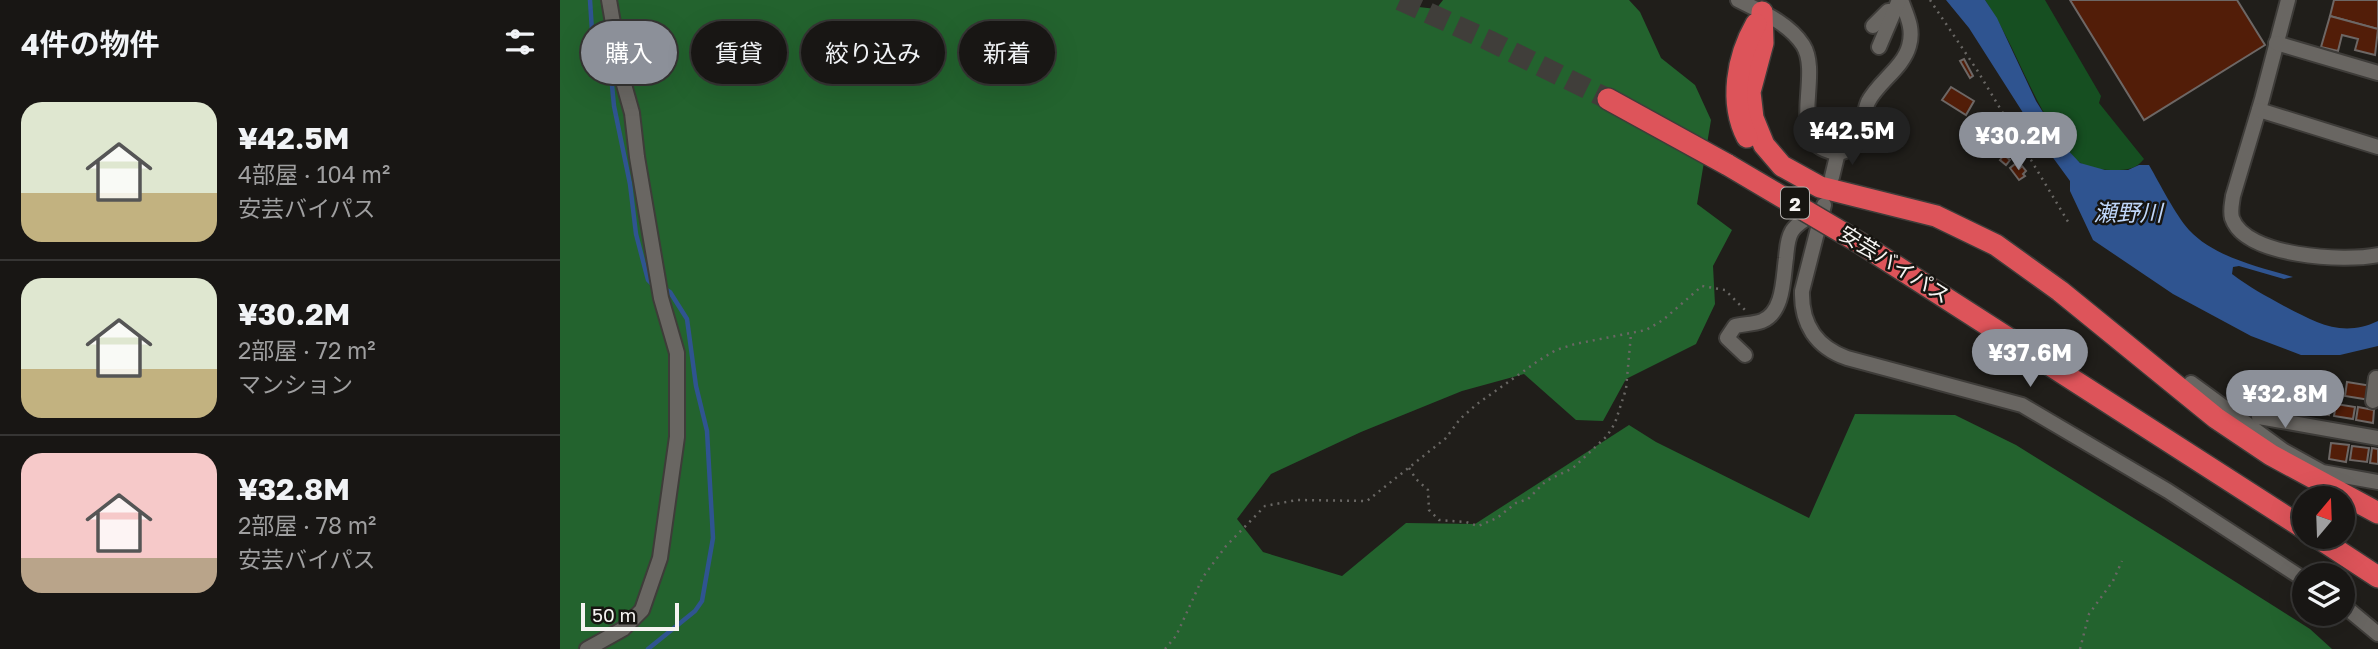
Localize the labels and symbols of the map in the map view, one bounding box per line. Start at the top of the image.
pin: ¥42.5M [1795,108,1909,167]
pin: ¥30.2M [1961,113,2075,172]
road number: 2 [1781,188,1809,218]
water label: 瀬野川 [2094,198,2166,226]
street label: 安芸バイパス [1835,220,1955,308]
pin: ¥37.6M [1973,330,2087,389]
pin: ¥32.8M [2228,370,2342,430]
north arrow [2292,486,2356,550]
scale bar [581,600,679,632]

